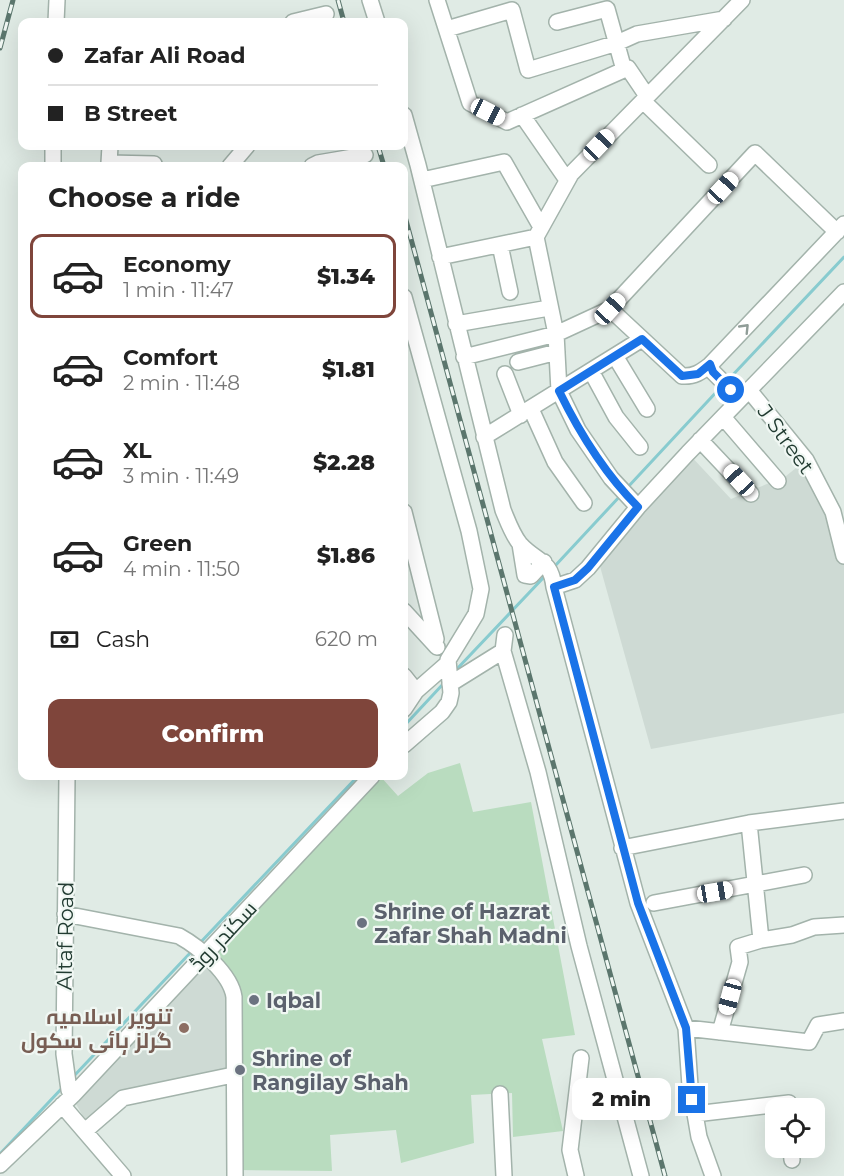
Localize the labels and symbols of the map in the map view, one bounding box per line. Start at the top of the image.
car [468,96,508,128]
car [580,126,618,164]
car [704,169,742,207]
car [591,290,629,328]
one-way arrow [737,324,748,335]
route start [717,376,744,403]
street label: J Street [752,399,819,479]
car [720,461,758,499]
car [696,880,734,904]
street label: Altaf Road [52,882,78,990]
street label: سکندر روڈ [184,896,262,976]
place label: Shrine of Hazrat Zafar Shah Madni [374,899,567,948]
marker: Shrine of Hazrat Zafar Shah Madni [355,916,369,930]
car [717,977,743,1017]
place label: Iqbal [266,988,321,1013]
marker: Iqbal [247,993,261,1007]
place label: تنویر اسلامیہ گرلز ہائی سکول [21,1004,173,1056]
marker: تنویر اسلامیہ گرلز ہائی سکول [177,1021,191,1035]
place label: Shrine of Rangilay Shah [252,1046,409,1095]
marker: Shrine of Rangilay Shah [233,1063,247,1077]
callout: 2 min [572,1079,671,1121]
route end [678,1086,705,1113]

